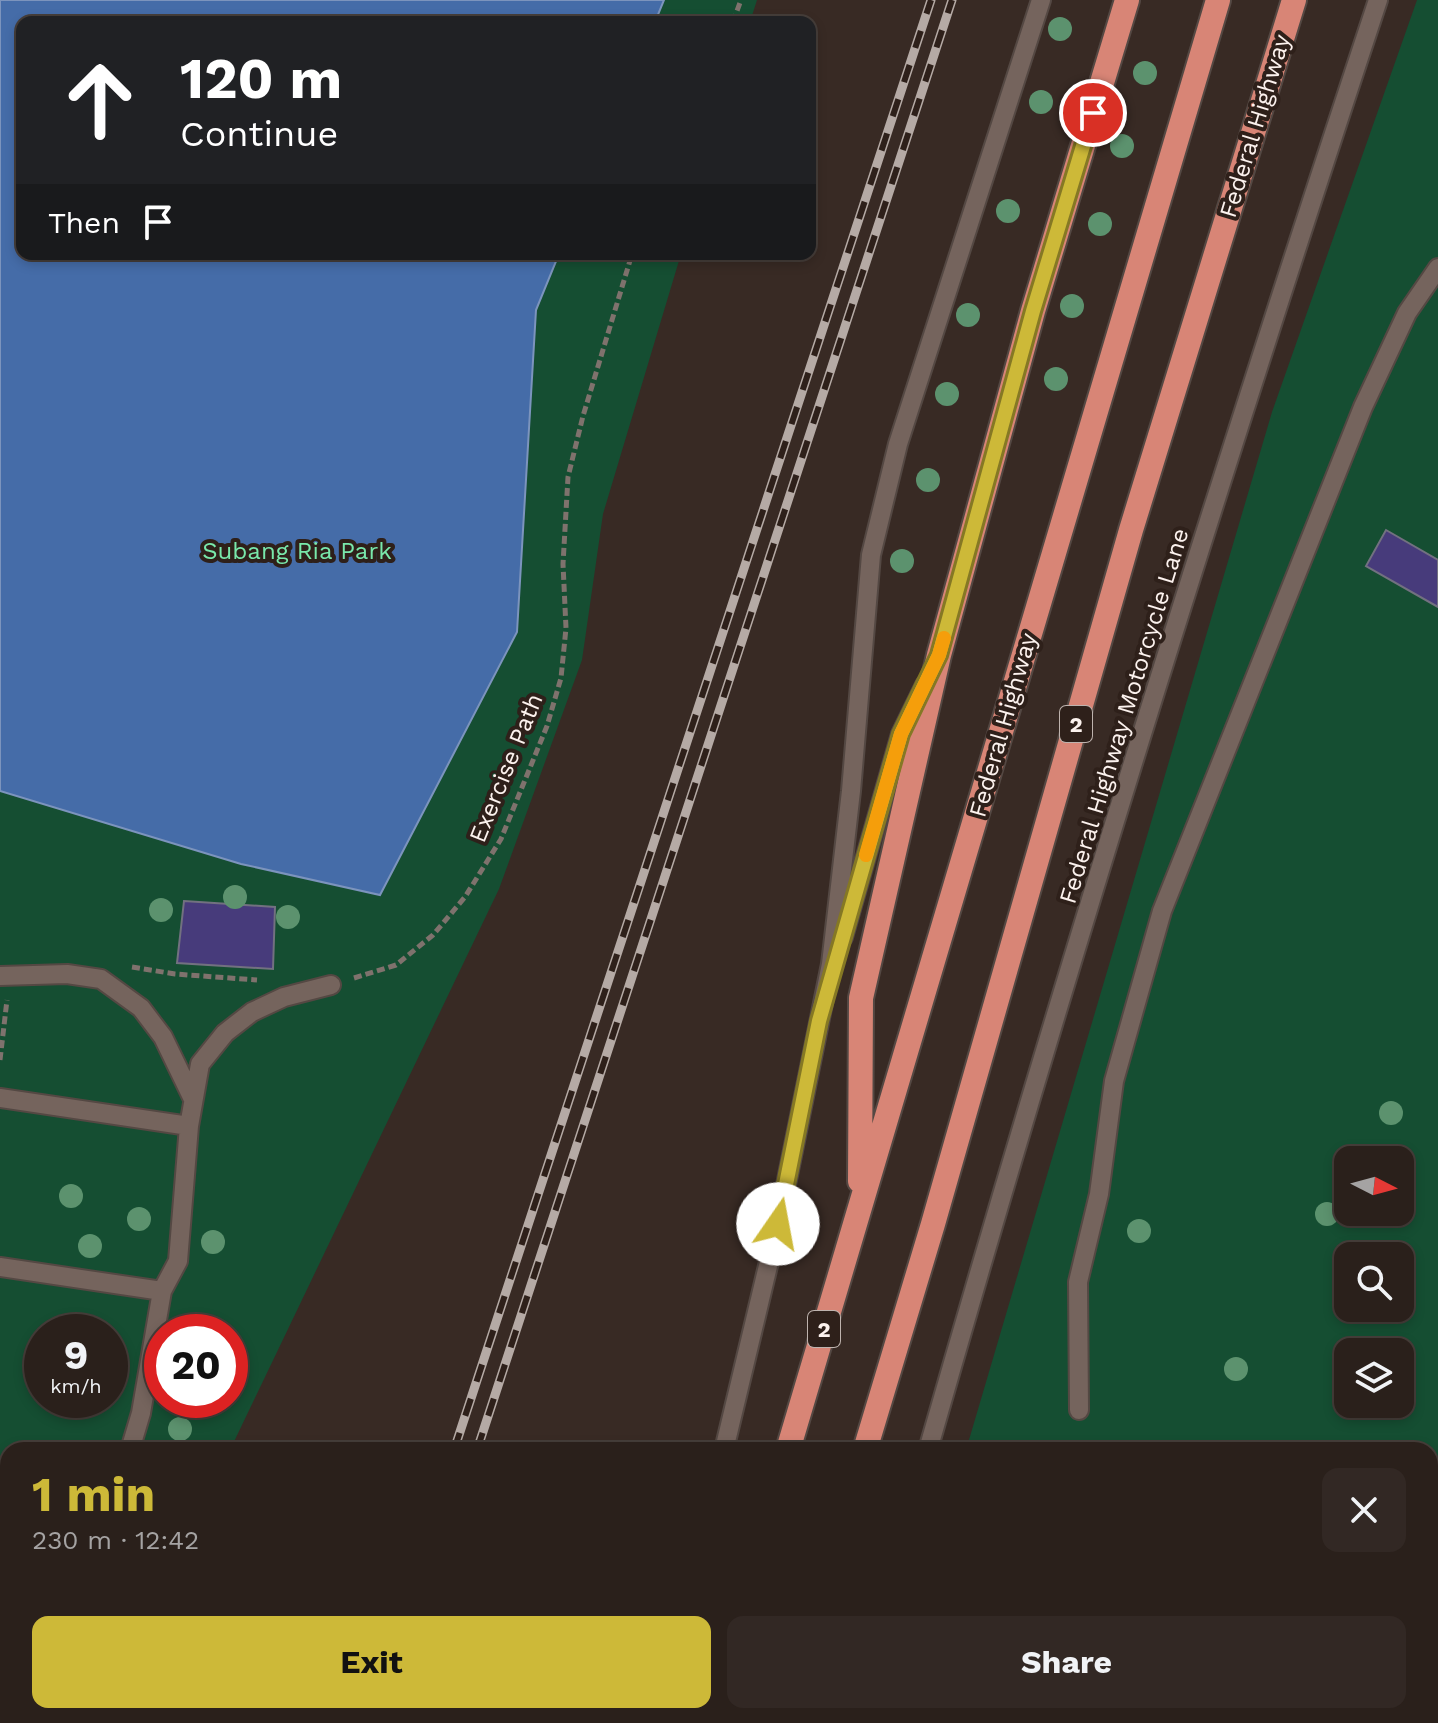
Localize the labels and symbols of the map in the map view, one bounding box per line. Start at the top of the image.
street label: Federal Highway [1214,30,1296,221]
pin [1059,79,1127,147]
street label: Federal Highway Motorcycle Lane [1053,525,1195,907]
park label: Subang Ria Park [202,537,392,565]
street label: Federal Highway [963,629,1043,820]
street label: Exercise Path [463,689,549,847]
road number: 2 [1060,706,1092,742]
north arrow [1334,1146,1414,1226]
position arrow [736,1182,820,1266]
road number: 2 [808,1311,840,1347]
speed limit sign: 20 [144,1314,248,1418]

